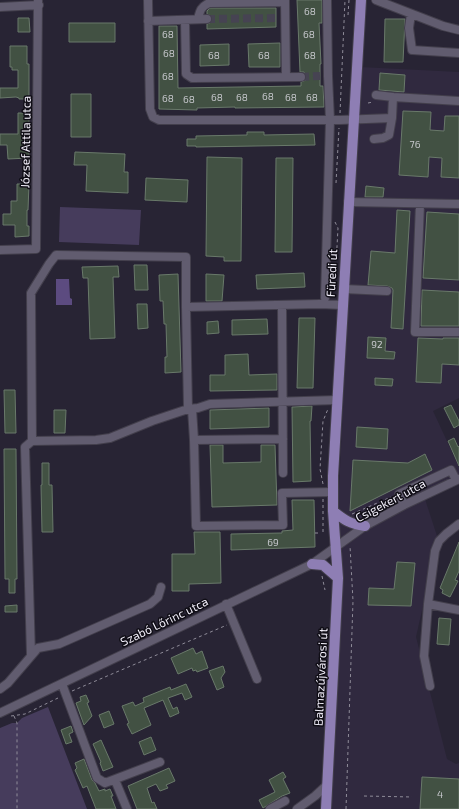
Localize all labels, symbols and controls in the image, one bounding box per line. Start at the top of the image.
house number: 68 [304,5,316,17]
house number: 68 [162,28,174,40]
house number: 68 [303,28,315,40]
house number: 68 [163,47,175,59]
house number: 68 [208,49,220,61]
house number: 68 [258,49,270,61]
house number: 68 [304,49,316,61]
house number: 68 [162,70,174,82]
house number: 68 [262,90,274,102]
house number: 68 [211,91,223,103]
house number: 68 [236,91,248,103]
house number: 68 [285,91,297,103]
house number: 68 [306,91,318,103]
house number: 68 [162,92,174,104]
house number: 68 [183,93,195,105]
street label: József Attila utca [17,96,33,188]
house number: 76 [410,138,421,150]
street label: Füredi út [323,248,339,297]
house number: 92 [371,338,383,350]
street label: Csigekert utca [353,476,427,524]
house number: 69 [267,536,279,548]
street label: Szabó Lőrinc utca [118,594,210,648]
street label: Balmazújvárosi út [310,627,331,726]
house number: 4 [437,788,443,800]

